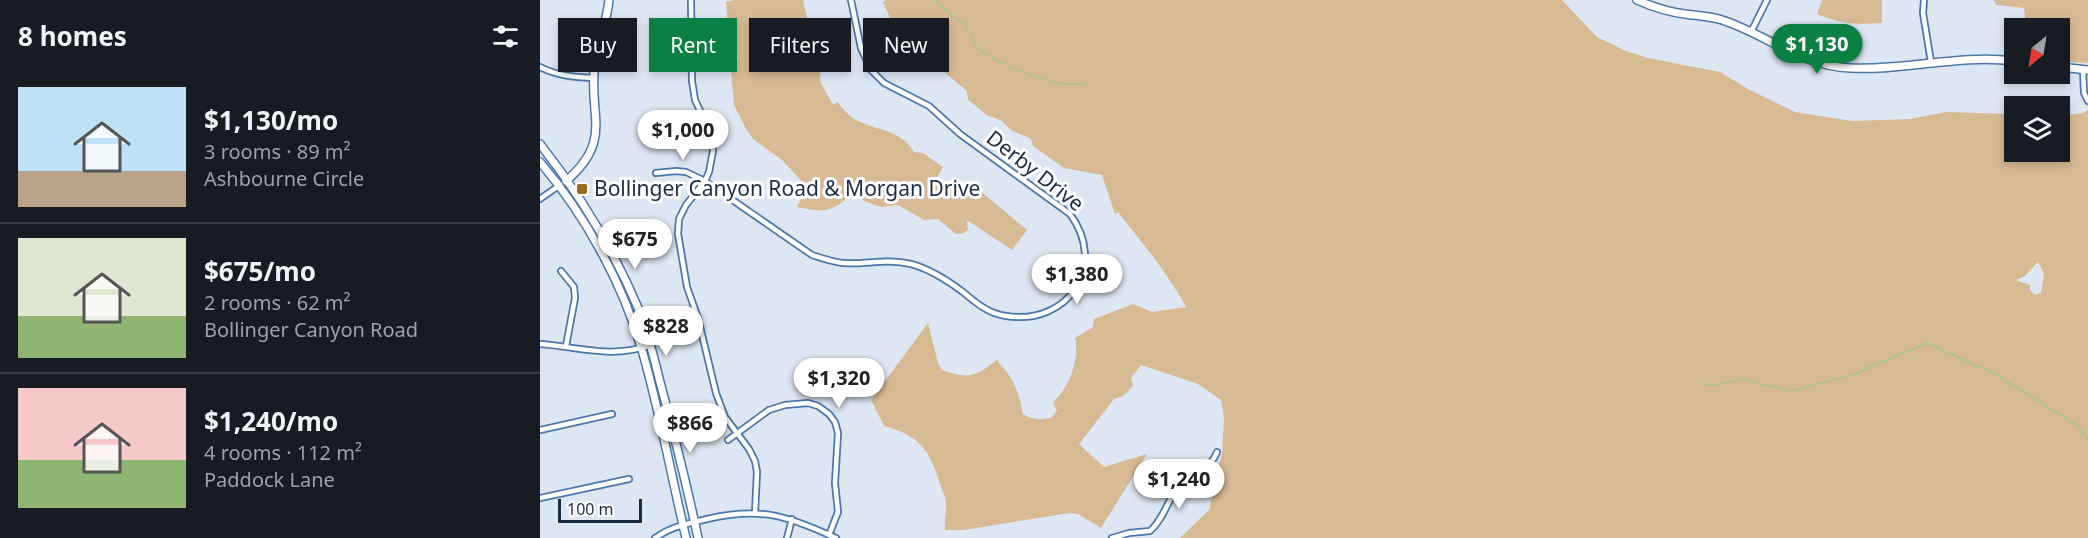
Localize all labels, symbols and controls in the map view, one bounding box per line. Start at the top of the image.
text: 8 homes [18,18,127,54]
chip: Buy [558,18,637,72]
chip: Rent [649,18,737,72]
chip: Filters [749,18,851,72]
chip: New [863,18,949,72]
north arrow [2004,18,2070,84]
map controls [2004,18,2070,162]
icon: filters [489,20,522,53]
pin: $1,130 [1768,24,1866,75]
text: $1,130 [1786,30,1848,57]
button: layers [2004,96,2070,162]
text: $1,130/mo [204,102,338,138]
pin: $1,000 [634,110,732,161]
icon: home [66,111,138,183]
text: $1,000 [652,116,714,143]
street label: Derby Drive [981,123,1090,217]
text: 3 rooms · 89 m² [204,138,351,165]
text: Ashbourne Circle [204,165,364,192]
place label: Bollinger Canyon Road & Morgan Drive [594,174,980,202]
marker: Bollinger Canyon Road & Morgan Drive [575,182,589,196]
pin: $675 [599,219,671,270]
text: $675 [612,225,658,252]
text: $675/mo [204,253,316,289]
pin: $1,380 [1028,254,1126,305]
text: $1,380 [1046,260,1108,287]
icon: home [66,262,138,334]
text: 2 rooms · 62 m² [204,289,351,316]
pin: $828 [630,306,702,357]
text: $828 [643,312,689,339]
text: Bollinger Canyon Road [204,316,418,343]
pin: $1,320 [790,358,888,409]
text: $1,320 [808,364,870,391]
text: $1,240/mo [204,403,338,439]
pin: $866 [654,403,726,454]
text: $866 [667,409,713,436]
icon: home [66,412,138,484]
text: 4 rooms · 112 m² [204,439,362,466]
pin: $1,240 [1130,459,1228,510]
text: $1,240 [1148,465,1210,492]
text: Paddock Lane [204,466,335,493]
scale bar [558,496,642,524]
text: 100 m [567,498,614,520]

